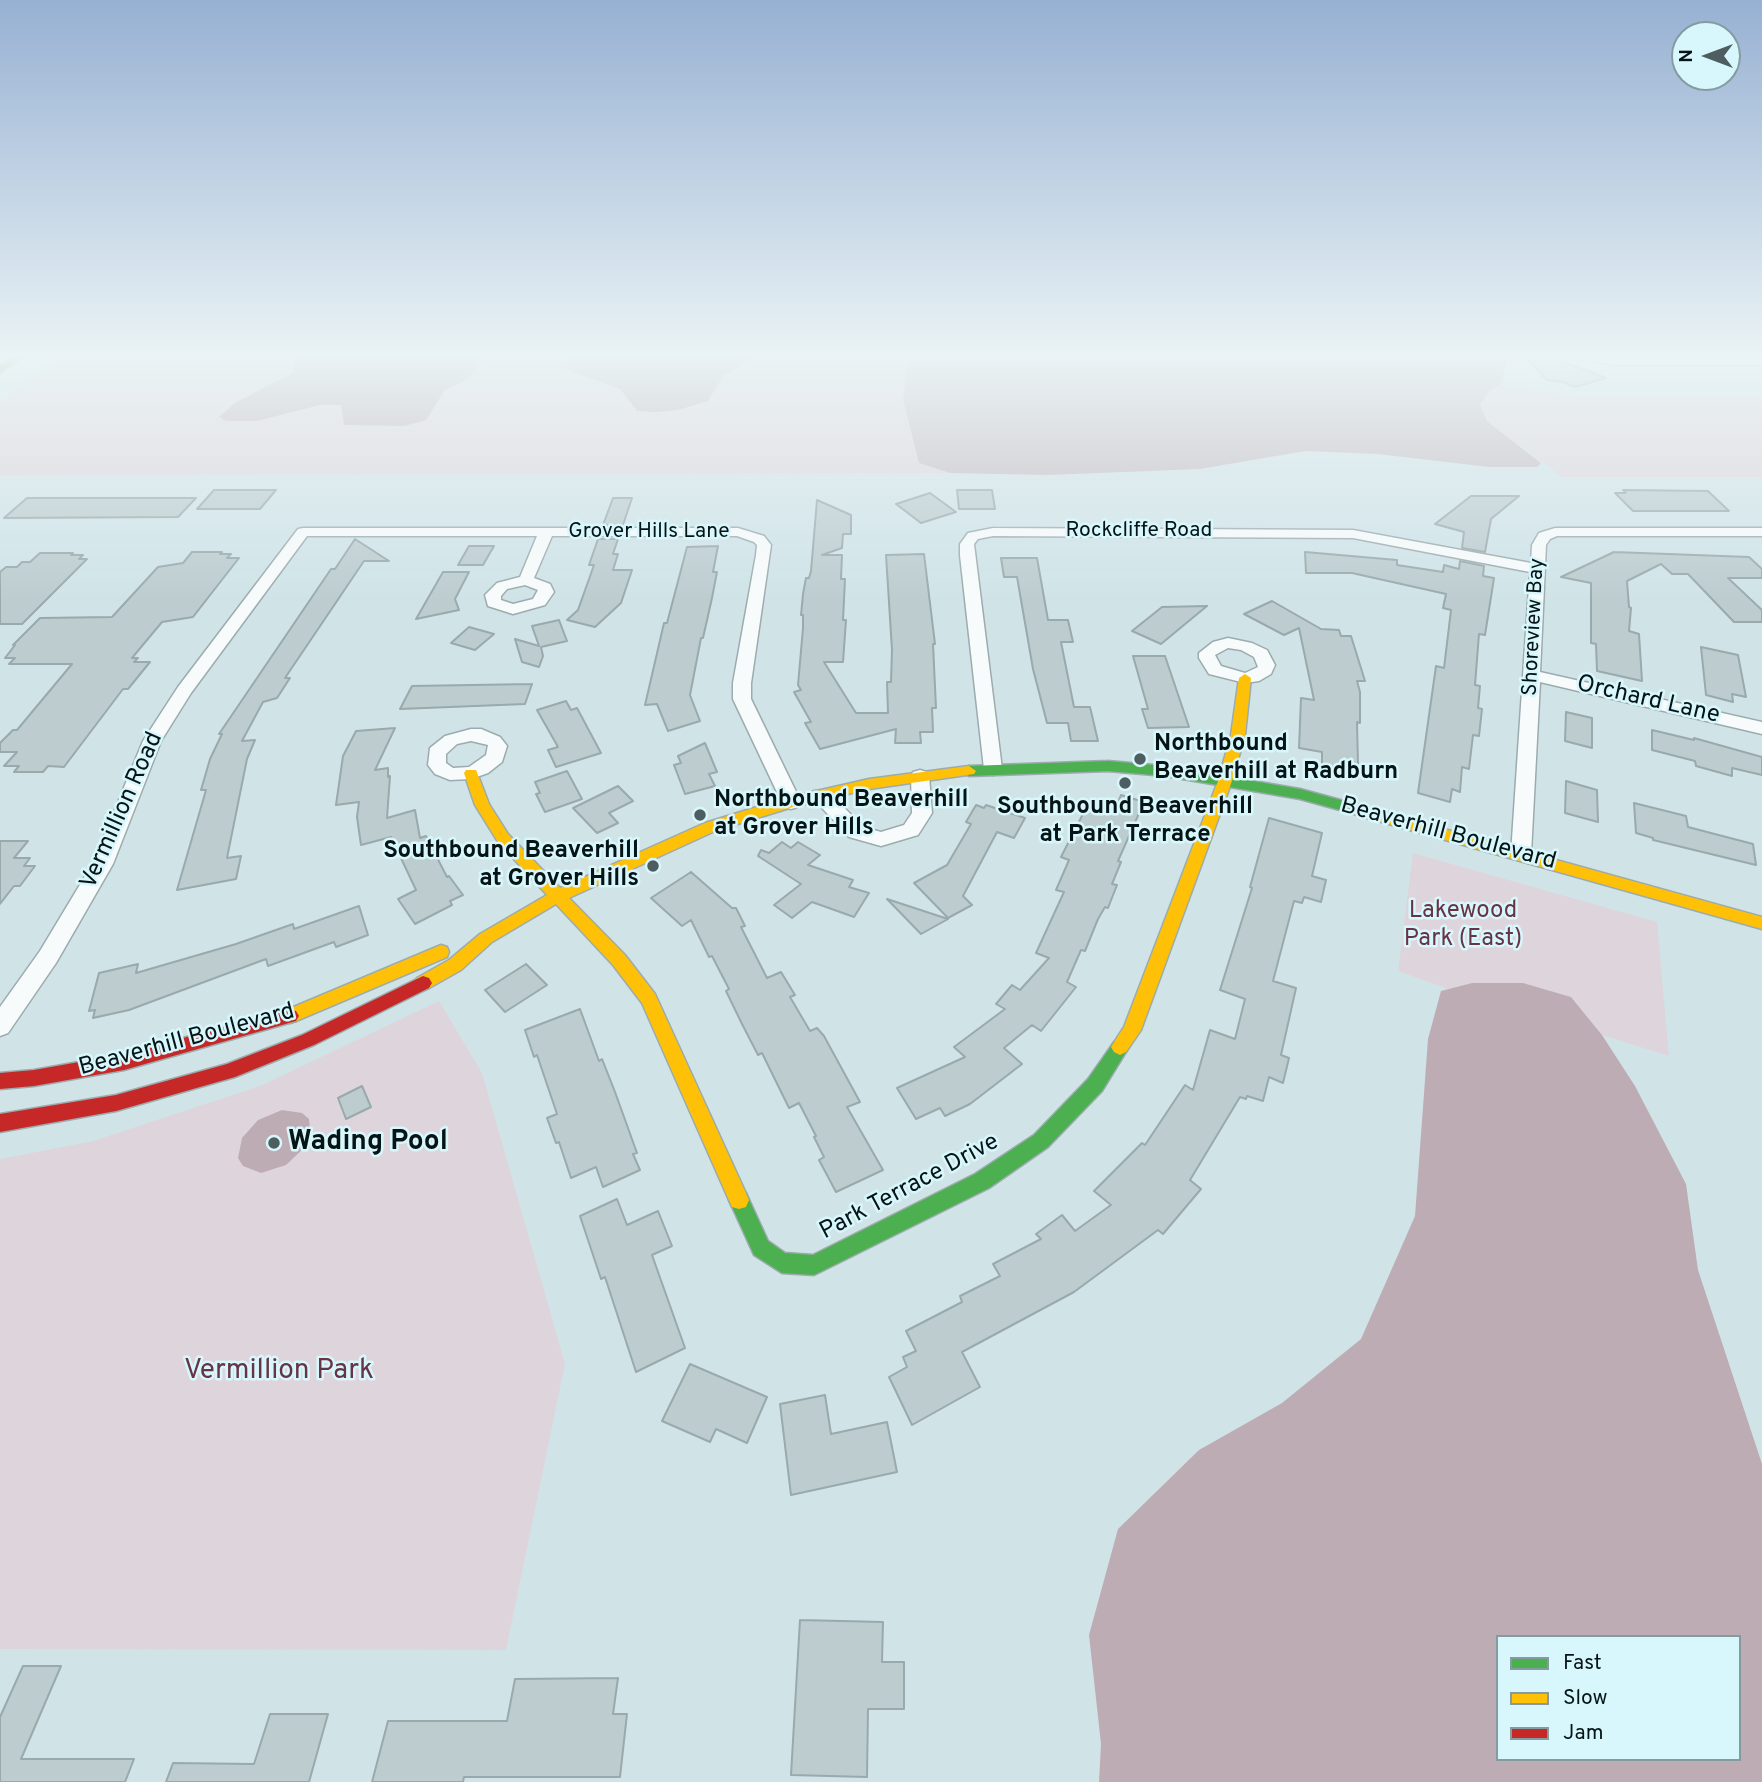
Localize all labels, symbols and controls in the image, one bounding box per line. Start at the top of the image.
north arrow [1671,21,1741,91]
text: N [1675,49,1699,63]
street label: Rockcliffe Road [1066,519,1212,545]
street label: Grover Hills Lane [568,520,730,546]
street label: Shoreview Bay [1519,557,1551,697]
street label: Orchard Lane [1574,671,1722,731]
street label: Vermillion Road [76,728,170,894]
place label: Northbound Beaverhill at Radburn [1154,731,1398,787]
marker: Northbound Beaverhill at Radburn [1132,751,1148,767]
marker: Southbound Beaverhill at Park Terrace [1117,775,1133,791]
place label: Northbound Beaverhill at Grover Hills [714,787,968,843]
street label: Beaverhill Boulevard [1337,792,1559,878]
place label: Southbound Beaverhill at Park Terrace [997,794,1253,850]
marker: Northbound Beaverhill at Grover Hills [692,807,708,823]
place label: Southbound Beaverhill at Grover Hills [383,838,639,894]
marker: Southbound Beaverhill at Grover Hills [645,858,661,874]
park label: Lakewood Park (East) [1404,898,1522,954]
street label: Beaverhill Boulevard [76,998,298,1084]
place label: Wading Pool [288,1126,448,1160]
street label: Park Terrace Drive [815,1129,1005,1247]
marker: Wading Pool [266,1135,282,1151]
park label: Vermillion Park [184,1355,374,1389]
legend [1496,1635,1741,1761]
text: Fast [1563,1650,1602,1677]
text: Slow [1563,1685,1608,1712]
text: Jam [1563,1720,1604,1747]

